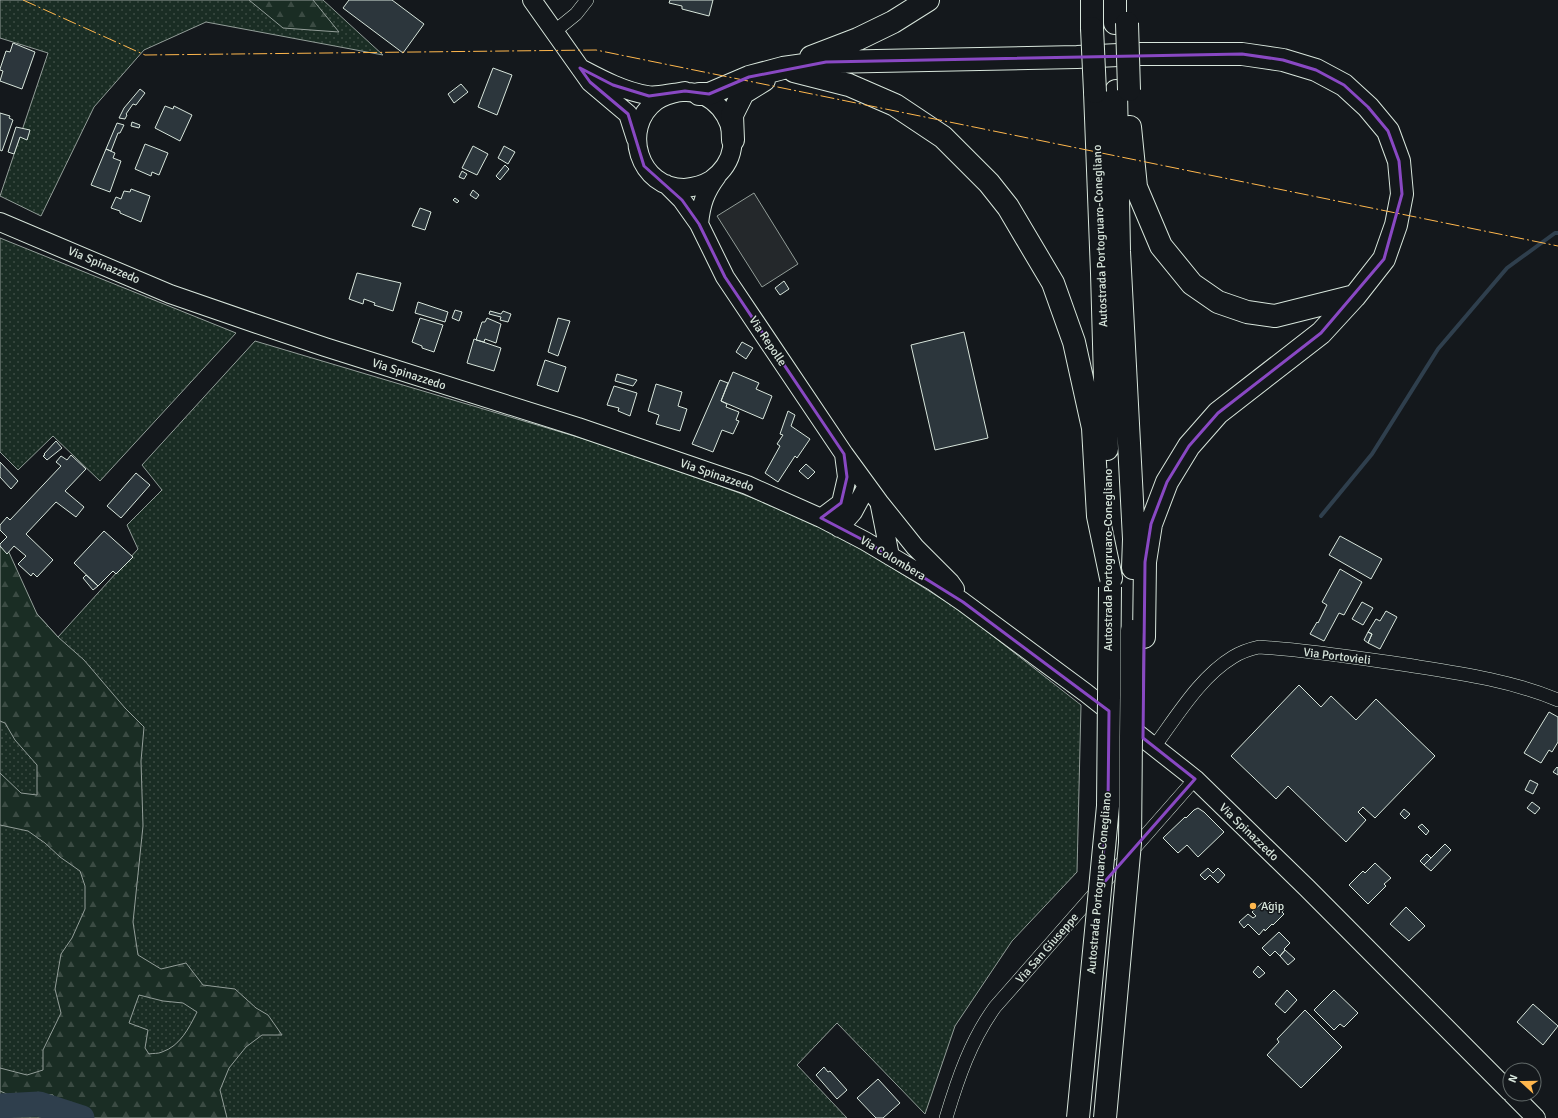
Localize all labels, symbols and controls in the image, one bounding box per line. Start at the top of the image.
street label: Autostrada Portogruaro-Conegliano [1090,144,1111,328]
street label: Via Spinazzedo [65,244,142,287]
street label: Via Repolle [745,313,790,369]
street label: Via Spinazzedo [370,355,448,393]
street label: Via Spinazzedo [678,456,756,495]
street label: Autostrada Portogruaro-Conegliano [1101,469,1116,651]
street label: Via Colombera [857,533,928,584]
street label: Via Portovieli [1302,645,1371,668]
street label: Autostrada Portogruaro-Conegliano [1084,791,1115,975]
street label: Via Spinazzedo [1216,800,1282,864]
place label: Agip [1261,899,1284,914]
marker: Agip [1248,901,1258,911]
street label: Via San Giuseppe [1013,910,1082,987]
north arrow [1502,1062,1542,1102]
text: N [1506,1073,1521,1084]

